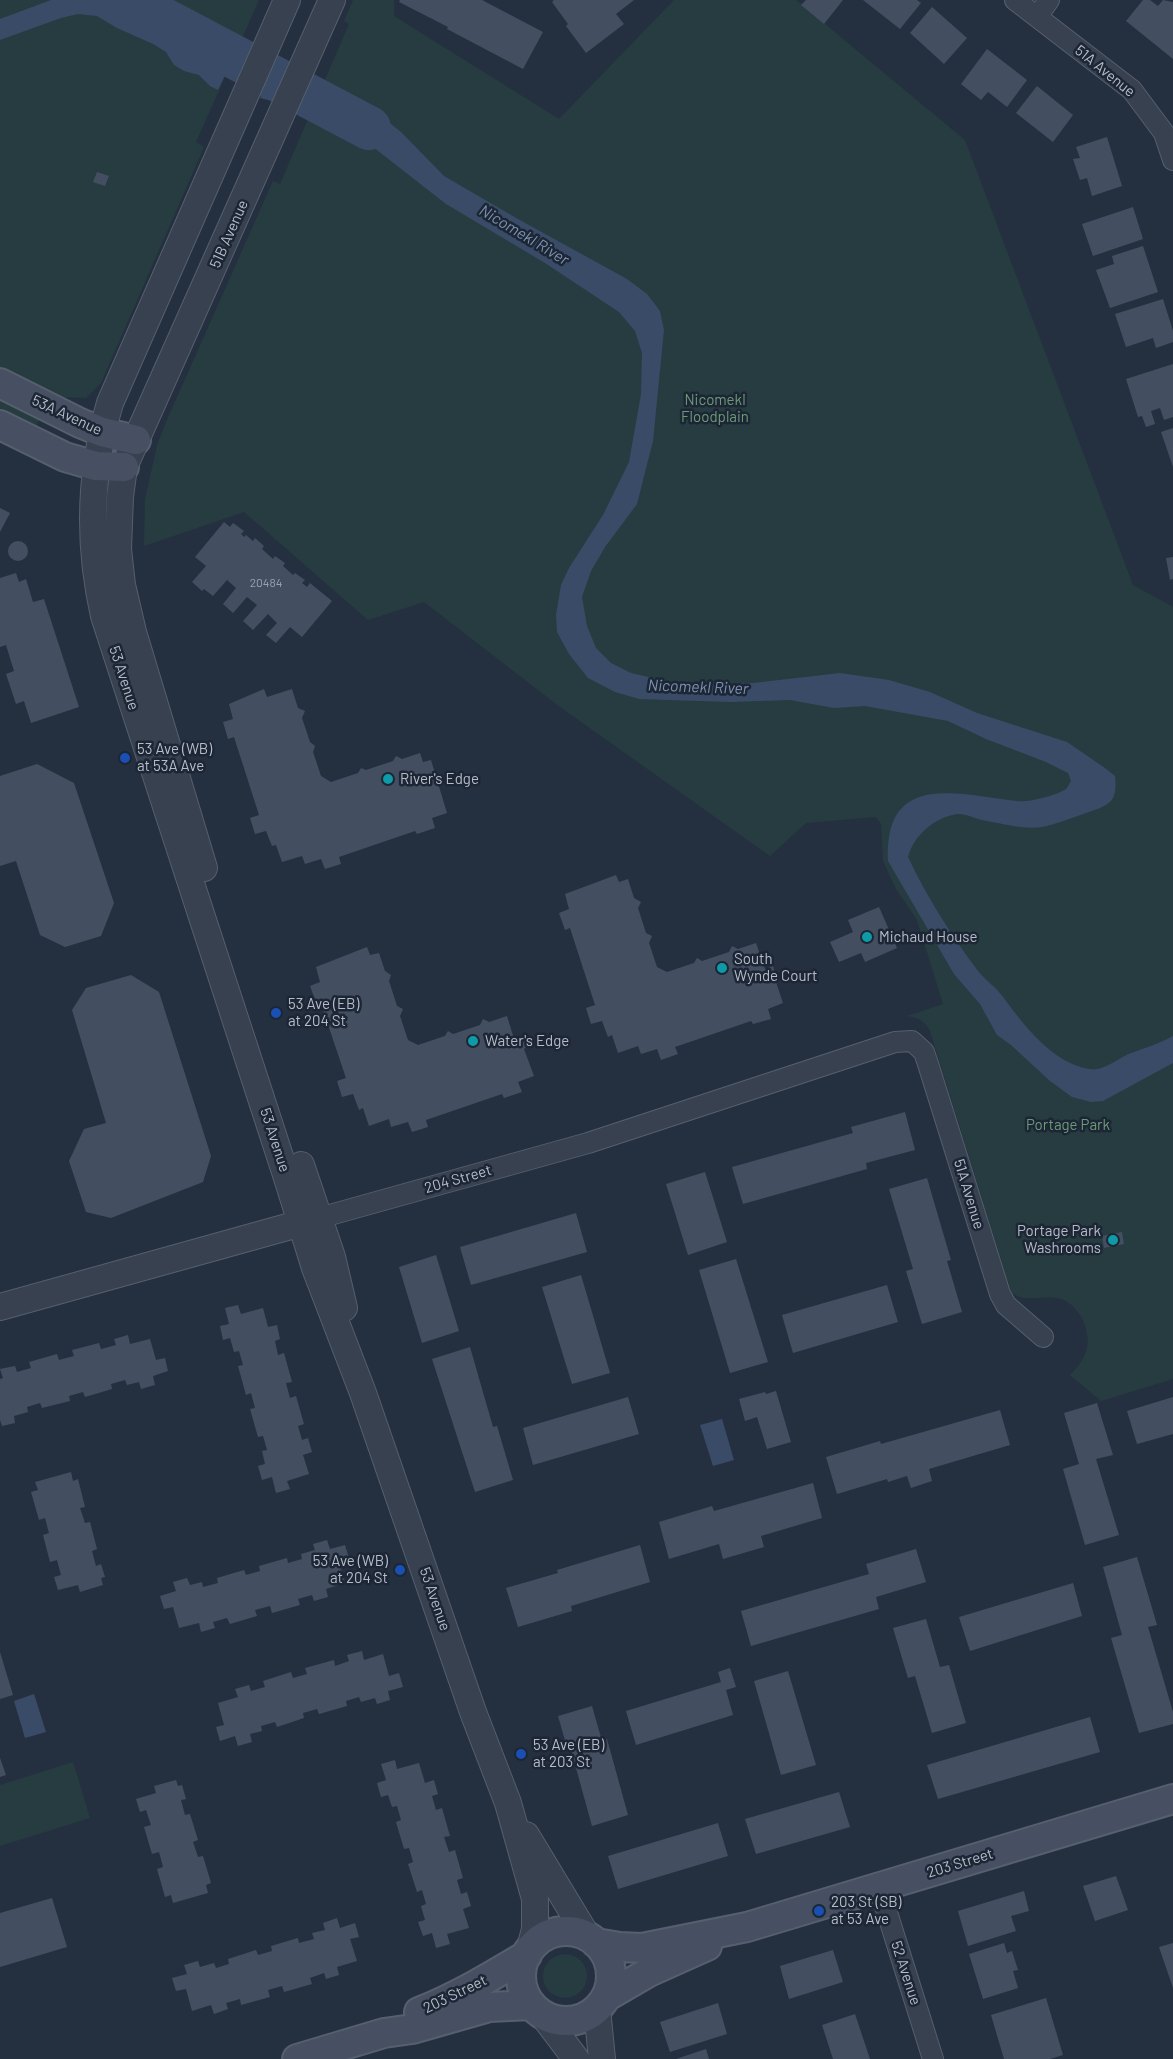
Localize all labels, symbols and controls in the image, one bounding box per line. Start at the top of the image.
street label: 51A Avenue [1071,41,1139,101]
street label: 51B Avenue [206,197,252,271]
water label: Nicomekl River [476,201,572,269]
street label: 53A Avenue [29,391,105,439]
park label: Nicomekl Floodplain [681,391,749,426]
house number: 20484 [250,576,282,590]
street label: 53 Avenue [105,644,143,712]
water label: Nicomekl River [647,676,749,698]
place label: 53 Ave (WB) at 53A Ave [137,740,212,775]
marker: 53 Ave (WB) at 53A Ave [118,751,132,765]
place label: River's Edge [400,770,479,788]
marker: River's Edge [381,772,395,786]
place label: Michaud House [879,928,978,946]
marker: Michaud House [860,930,874,944]
place label: South Wynde Court [734,950,818,985]
marker: South Wynde Court [715,961,729,975]
place label: 53 Ave (EB) at 204 St [288,995,359,1030]
marker: 53 Ave (EB) at 204 St [269,1006,283,1020]
place label: Water's Edge [485,1032,569,1050]
marker: Water's Edge [466,1034,480,1048]
street label: 53 Avenue [256,1106,294,1174]
park label: Portage Park [1026,1116,1110,1134]
street label: 51A Avenue [950,1157,988,1231]
street label: 204 Street [422,1161,494,1197]
place label: Portage Park Washrooms [1017,1222,1101,1257]
marker: Portage Park Washrooms [1106,1233,1120,1247]
place label: 53 Ave (WB) at 204 St [313,1552,388,1587]
marker: 53 Ave (WB) at 204 St [393,1563,407,1577]
street label: 53 Avenue [416,1565,454,1633]
place label: 53 Ave (EB) at 203 St [533,1736,604,1771]
marker: 53 Ave (EB) at 203 St [514,1747,528,1761]
street label: 203 Street [925,1844,995,1882]
place label: 203 St (SB) at 53 Ave [831,1893,901,1928]
marker: 203 St (SB) at 53 Ave [812,1904,826,1918]
street label: 52 Avenue [887,1939,925,2007]
street label: 203 Street [420,1971,490,2017]

